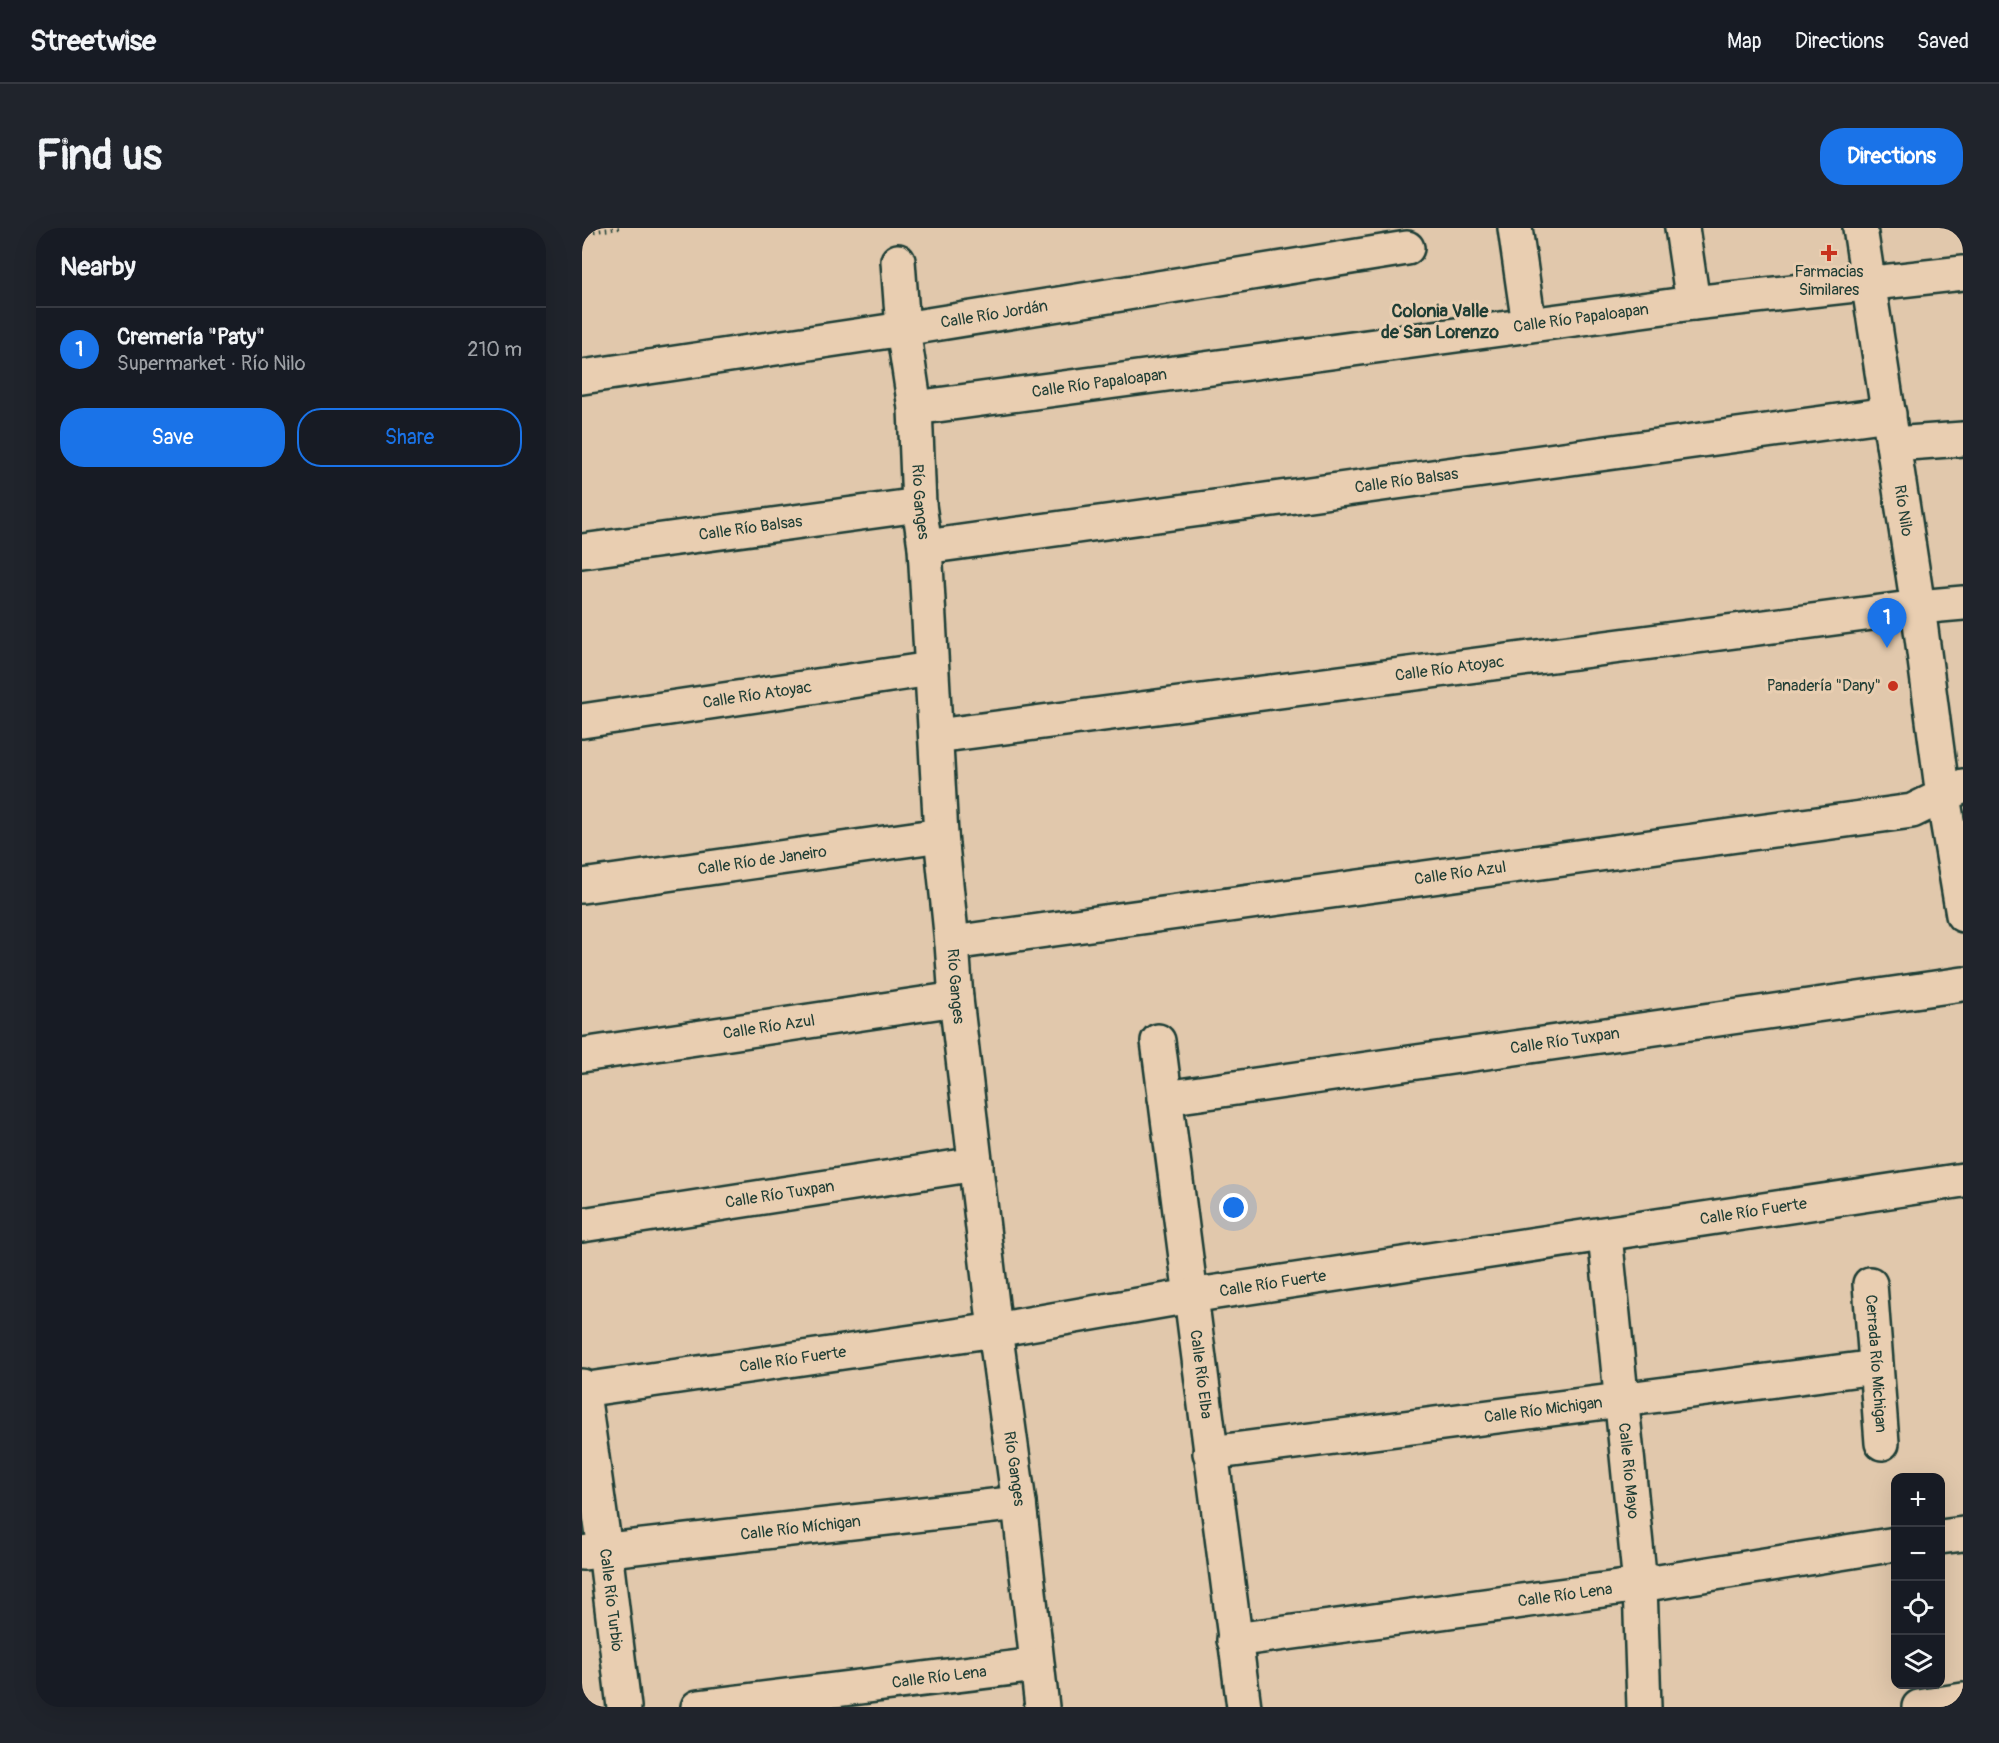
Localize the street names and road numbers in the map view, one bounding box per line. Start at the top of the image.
street label: Calle Río Jordán [939,296,1049,333]
street label: Calle Río Papaloapan [1512,299,1650,337]
street label: Calle Río Papaloapan [1030,364,1168,402]
street label: Río Ganges [907,464,934,541]
street label: Calle Río Balsas [1353,464,1459,498]
street label: Río Nilo [1889,484,1917,538]
street label: Calle Río Balsas [697,511,803,545]
street label: Calle Río Atoyac [1394,651,1505,686]
street label: Calle Río Atoyac [701,677,813,713]
street label: Calle Río de Janeiro [696,841,828,879]
street label: Calle Río Azul [1413,857,1507,889]
street label: Río Ganges [942,948,969,1025]
street label: Calle Río Azul [722,1010,816,1044]
street label: Calle Río Tuxpan [1509,1023,1621,1059]
street label: Calle Río Tuxpan [724,1176,836,1213]
street label: Calle Río Fuerte [1699,1194,1808,1229]
street label: Calle Río Fuerte [1218,1266,1328,1301]
street label: Cerrada Río Michigan [1861,1294,1891,1434]
street label: Calle Río Elba [1185,1329,1217,1420]
street label: Calle Río Fuerte [738,1342,848,1377]
street label: Calle Río Michigan [1483,1392,1604,1428]
street label: Calle Río Mayo [1614,1422,1643,1520]
street label: Río Ganges [999,1430,1029,1507]
street label: Calle Río Míchigan [739,1511,862,1545]
street label: Calle Río Turbio [595,1547,627,1653]
street label: Calle Río Lena [1516,1579,1614,1611]
street label: Calle Río Lena [891,1661,988,1693]

